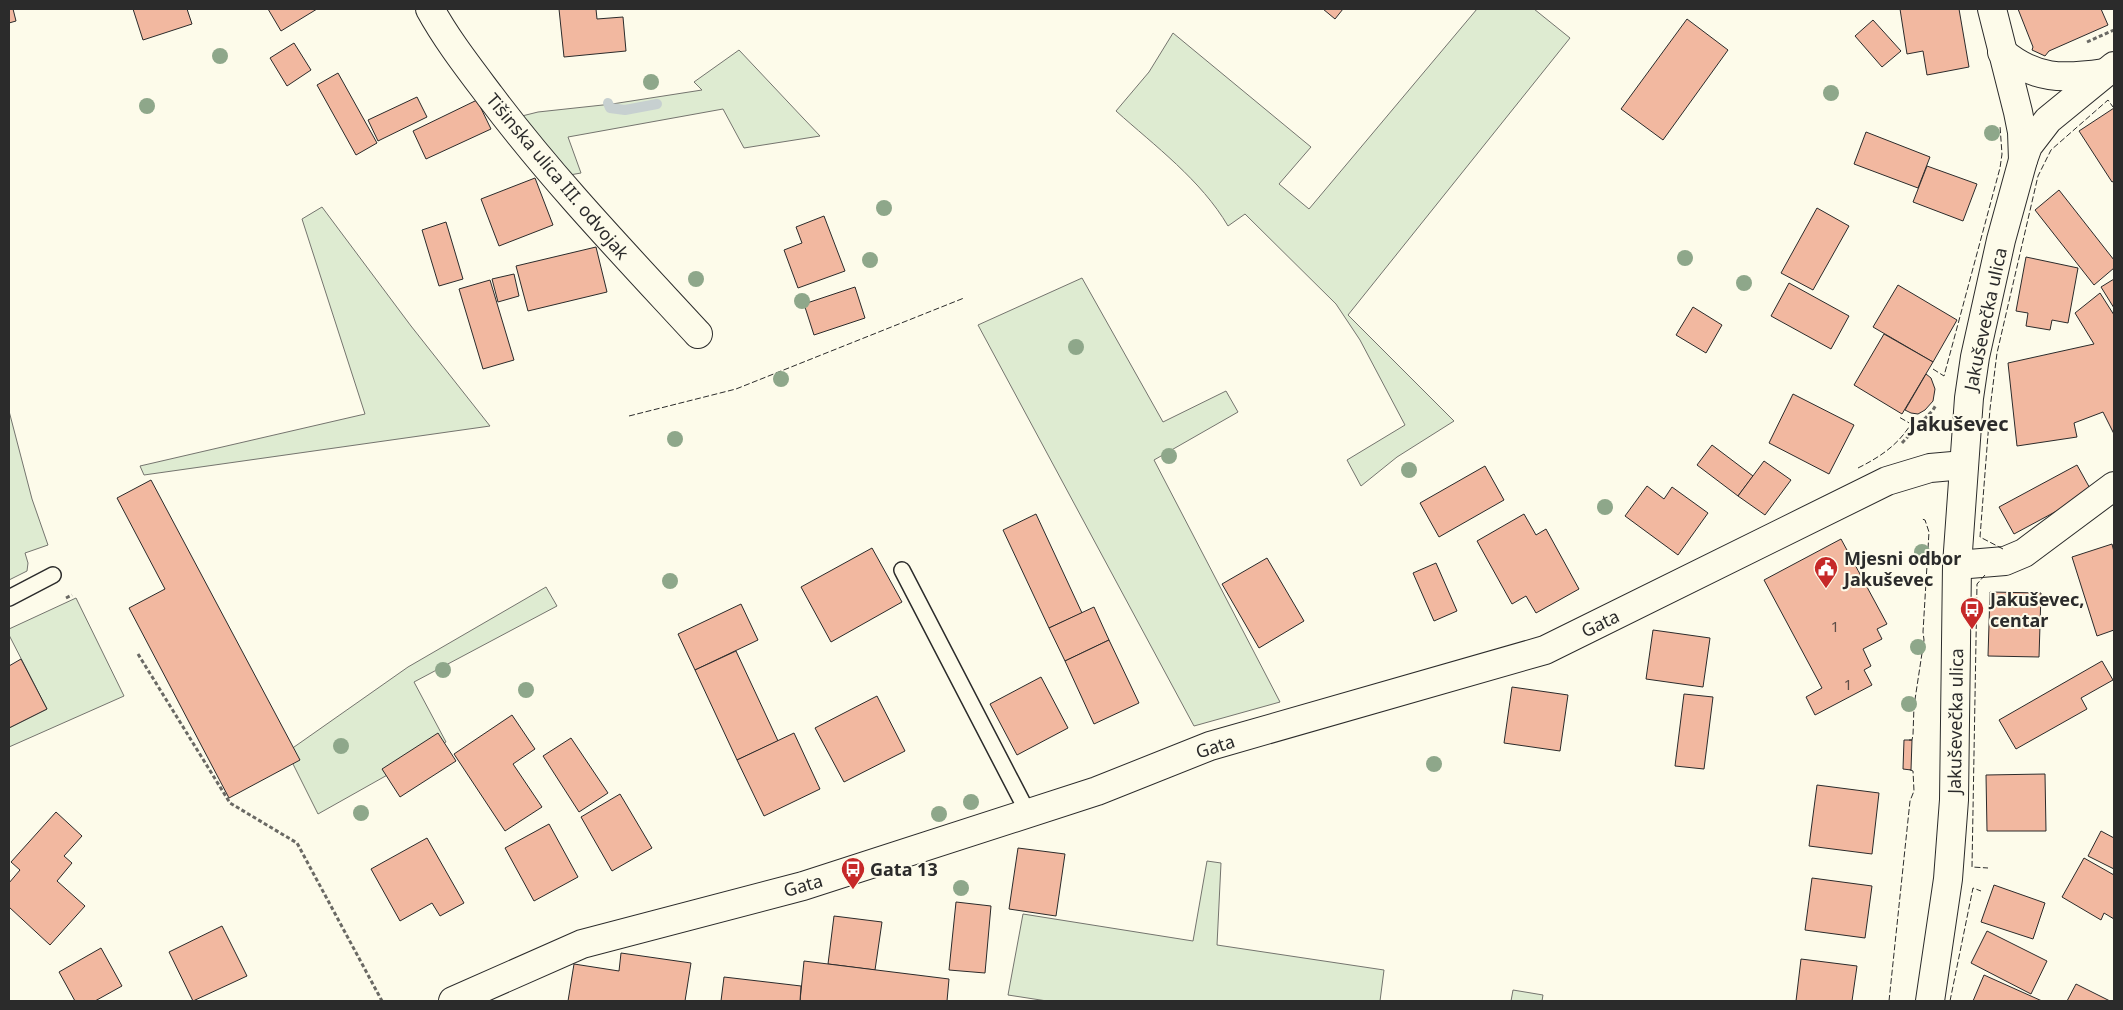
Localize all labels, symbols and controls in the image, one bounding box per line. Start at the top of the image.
street label: Tišinska ulica III. odvojak [481,88,635,264]
street label: Jakuševečka ulica [1958,245,2012,395]
district label: Jakuševec [1907,410,2009,437]
place label: Mjesni odbor Jakuševec [1842,546,1961,591]
public building icon: Mjesni odbor Jakuševec [1813,555,1839,589]
place label: Jakuševec, centar [1988,587,2084,632]
bus stop icon: Jakuševec, centar [1959,596,1985,630]
street label: Gata [1577,603,1623,643]
house number: 1 [1831,616,1839,636]
street label: Jakuševečka ulica [1942,648,1968,796]
house number: 1 [1844,674,1852,694]
street label: Gata [1192,728,1238,764]
bus stop icon: Gata 13 [840,856,866,890]
place label: Gata 13 [870,857,938,881]
street label: Gata [781,868,825,902]

